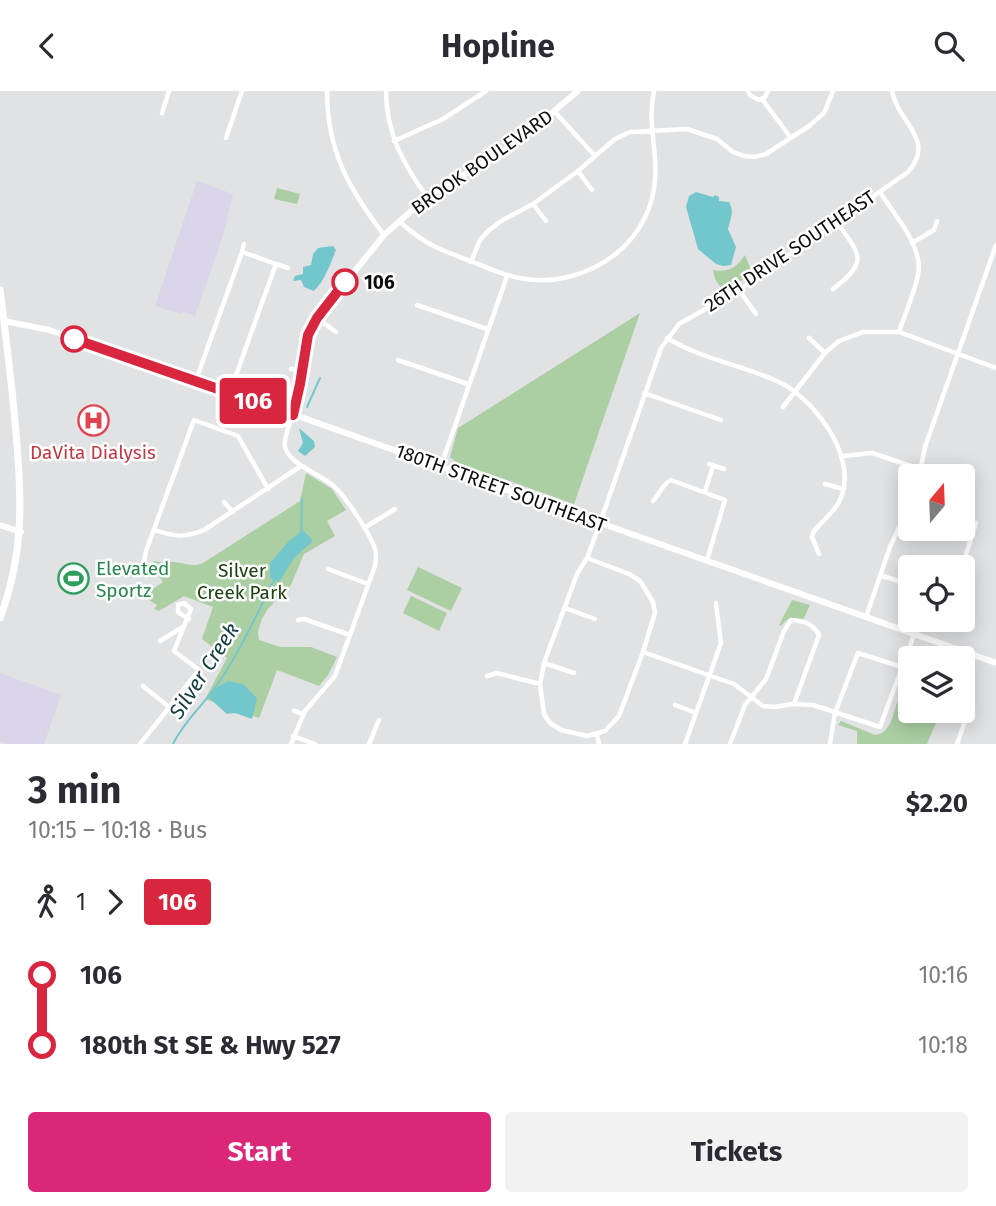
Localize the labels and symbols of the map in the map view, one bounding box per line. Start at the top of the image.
street label: BROOK BOULEVARD [407,105,557,219]
street label: 26TH DRIVE SOUTHEAST [700,185,880,317]
marker: 106 [332,269,358,295]
place label: 106 [364,271,395,294]
unlabelled marker [61,326,87,352]
line badge: 106 [213,378,293,424]
hospital icon: DaVita Dialysis [76,404,110,438]
street label: 180TH STREET SOUTHEAST [392,439,610,537]
place label: DaVita Dialysis [30,441,156,464]
north arrow [898,464,975,541]
place label: Elevated Sportz [96,557,169,602]
park label: Silver Creek Park [197,559,287,604]
sports icon: Elevated Sportz [56,562,90,596]
water label: Silver Creek [163,618,245,725]

